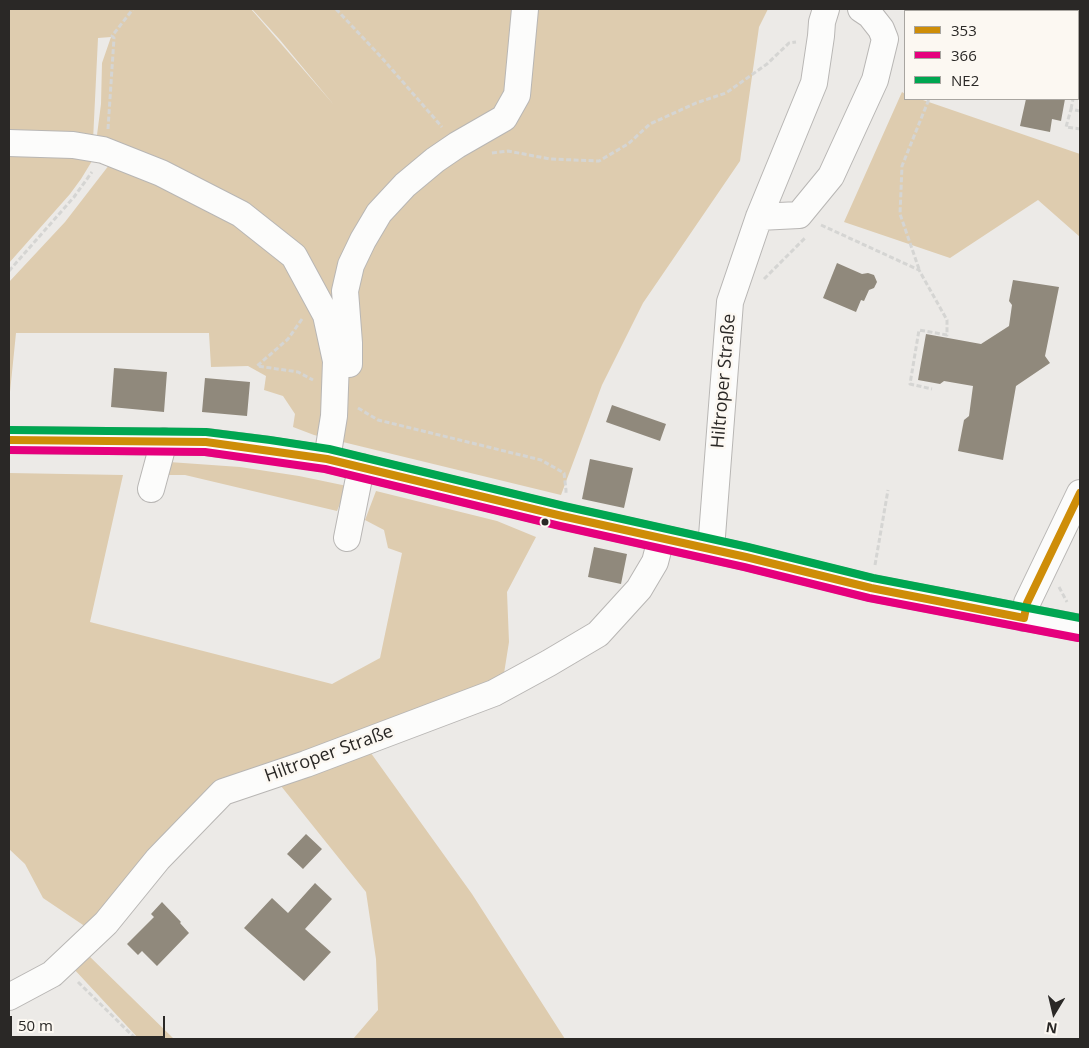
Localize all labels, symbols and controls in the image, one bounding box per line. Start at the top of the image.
legend [904,10,1079,100]
text: 353 [951,20,977,40]
text: 366 [951,45,977,65]
text: NE2 [951,70,979,90]
street label: Hiltroper Straße [707,313,741,449]
unlabelled marker [540,517,550,527]
street label: Hiltroper Straße [262,721,396,787]
north arrow [1029,988,1079,1038]
scale bar [12,1006,168,1038]
text: 50 m [18,1015,53,1035]
text: N [1044,1018,1059,1039]

